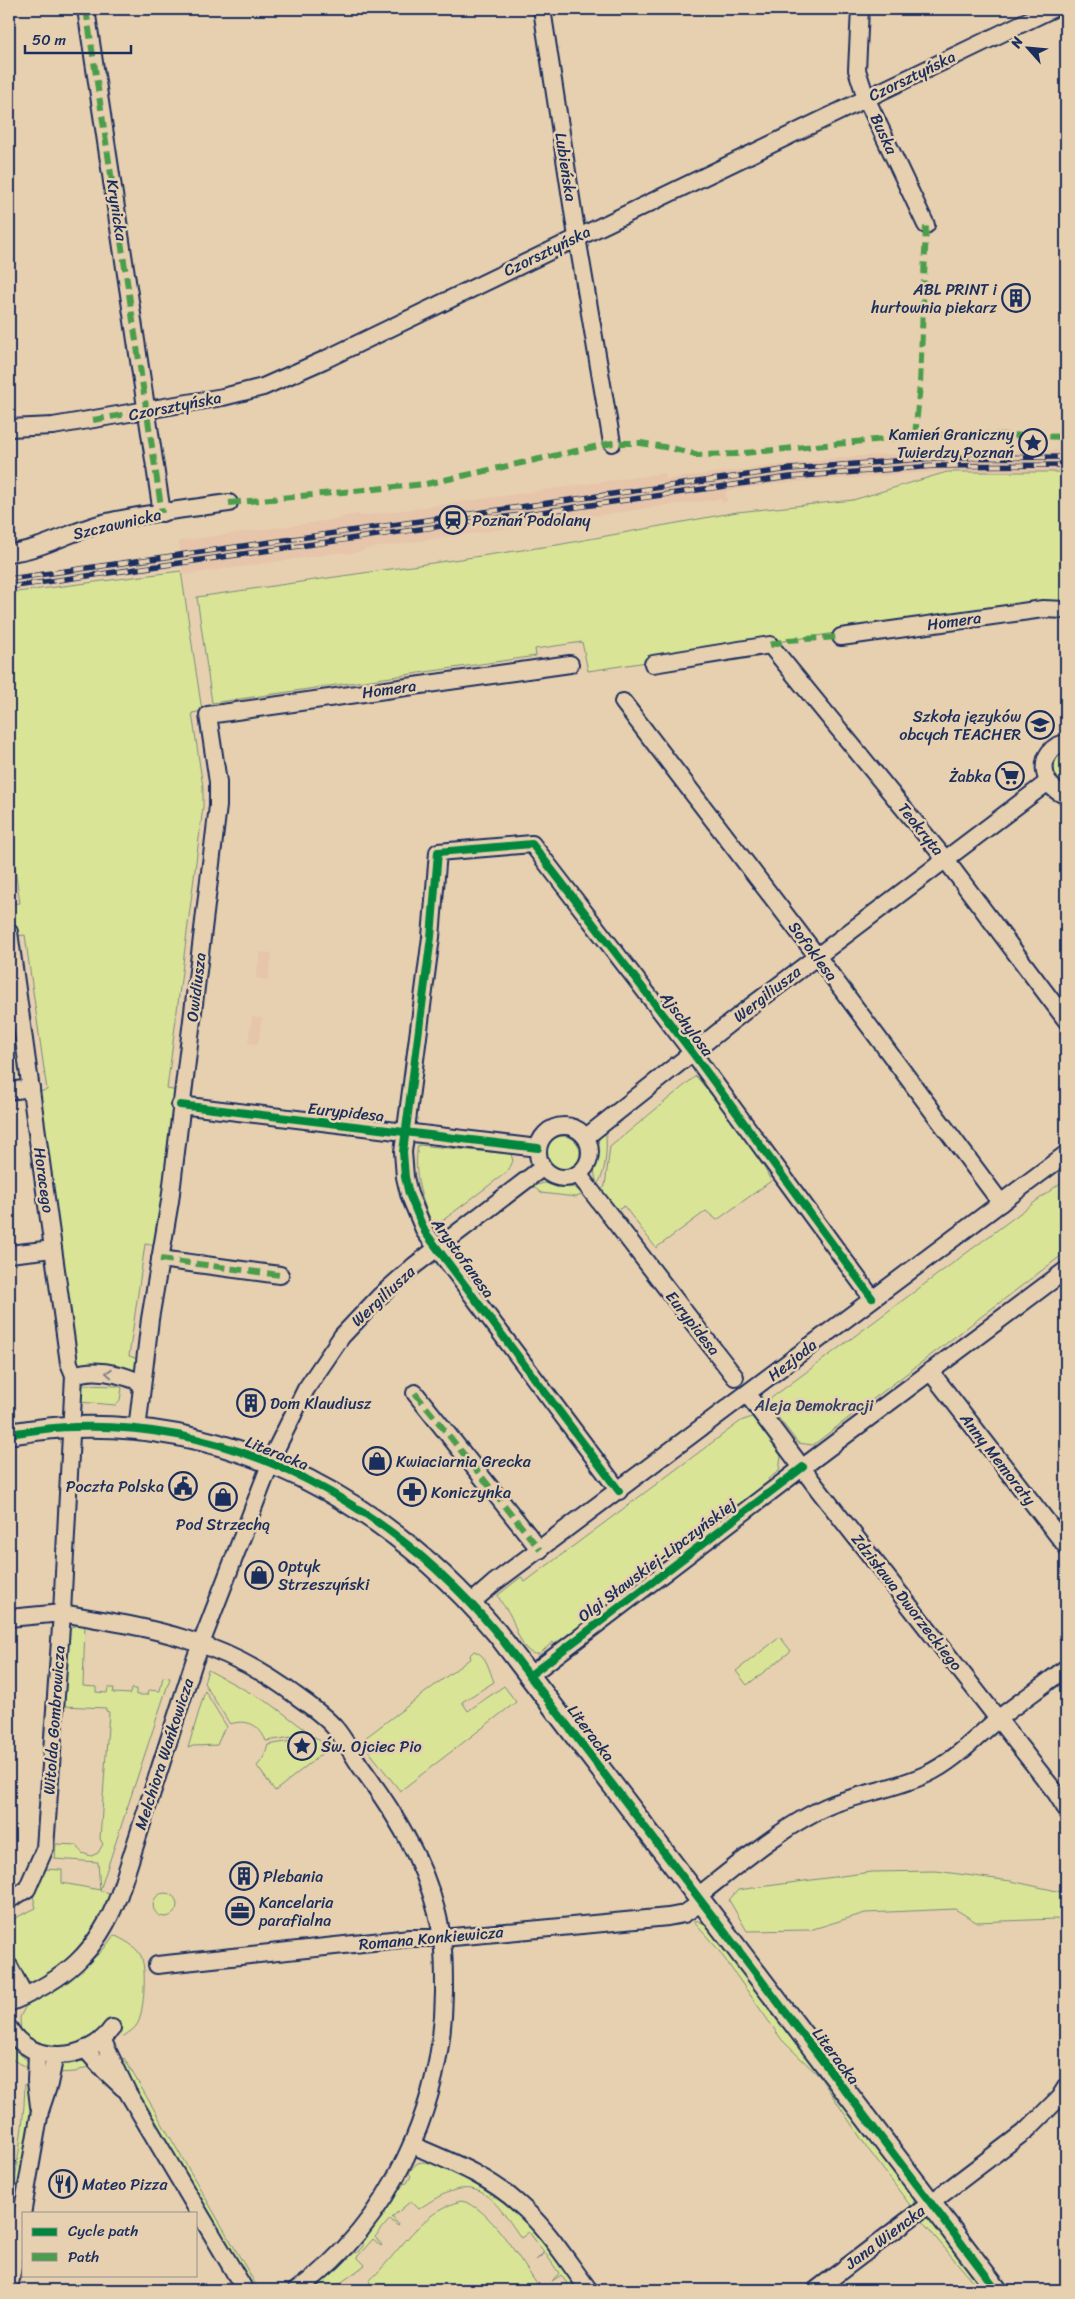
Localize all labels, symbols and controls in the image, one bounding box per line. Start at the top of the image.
scale bar [25,22,131,54]
north arrow [1002,22,1052,72]
text: 50 m [32,27,67,53]
text: N [1003,32,1030,53]
street label: Czorsztyńska [863,42,961,110]
street label: Buska [862,109,907,160]
street label: Lubieńska [546,130,586,204]
street label: Krynicka [98,177,136,244]
street label: Czorsztyńska [498,217,596,285]
place label: ABL PRINT i hurtownia piekarz [870,275,998,322]
building icon: ABL PRINT i hurtownia piekarz [1001,283,1031,313]
street label: Czorsztyńska [126,383,224,429]
place label: Kamień Graniczny Twierdzy Poznań [889,420,1015,467]
place icon: Kamień Graniczny Twierdzy Poznań [1018,428,1048,458]
street label: Szczawnicka [70,500,164,548]
station icon: Poznań Podolany [438,505,468,535]
place label: Poznań Podolany [472,506,591,535]
street label: Homera [925,603,983,639]
street label: Homera [360,671,418,707]
place label: Szkoła języków obcych TEACHER [899,702,1022,749]
school or university icon: Szkoła języków obcych TEACHER [1025,710,1055,740]
supermarket icon: Żabka [995,761,1025,791]
place label: Żabka [949,762,992,791]
street label: Teokryta [890,796,952,862]
street label: Sofoklesa [780,914,846,988]
street label: Owidiusza [177,951,215,1023]
street label: Wergiliusza [726,957,808,1030]
street label: Ajschylosa [652,984,722,1064]
street label: Eurypidesa [306,1094,386,1130]
street label: Horacego [25,1145,63,1215]
street label: Arystofanesa [423,1211,502,1304]
street label: Wergiliusza [344,1257,423,1334]
street label: Eurypidesa [658,1284,728,1362]
street label: Hezjoda [761,1331,823,1389]
one-way arrow [104,1368,112,1379]
building icon: Dom Klaudiusz [236,1388,266,1418]
place label: Dom Klaudiusz [270,1389,372,1418]
park label: Aleja Demokracji [753,1391,874,1420]
street label: Anny Memoraty [952,1405,1044,1512]
street label: Literacka [241,1427,313,1479]
shop icon: Kwiaciarnia Grecka [362,1446,392,1476]
place label: Kwiaciarnia Grecka [396,1447,532,1476]
public building icon: Poczta Polska [168,1471,198,1501]
place label: Poczta Polska [66,1472,164,1501]
pharmacy icon: Koniczynka [397,1477,427,1507]
place label: Koniczynka [431,1478,511,1507]
shop icon: Pod Strzechą [208,1482,238,1512]
street label: Olgi Sławskiej-Lipczyńskiej [571,1490,743,1630]
place label: Pod Strzechą [176,1510,270,1539]
street label: Zdzisława Dworzeckiego [844,1527,970,1677]
place label: Optyk Strzeszyński [278,1552,370,1599]
shop icon: Optyk Strzeszyński [244,1560,274,1590]
street label: Witolda Gombrowicza [34,1644,74,1796]
street label: Melchiora Wańkowicza [126,1674,202,1834]
street label: Literacka [560,1698,622,1768]
place icon: Św. Ojciec Pio [287,1731,317,1761]
place label: Św. Ojciec Pio [321,1732,422,1761]
building icon: Plebania [229,1861,259,1891]
place label: Plebania [263,1862,323,1891]
place label: Kancelaria parafialna [258,1888,334,1935]
office icon: Kancelaria parafialna [225,1896,255,1926]
street label: Romana Konkiewicza [357,1917,506,1959]
street label: Literacka [805,2021,867,2091]
restaurant icon: Mateo Pizza [48,2169,78,2199]
place label: Mateo Pizza [82,2170,168,2199]
street label: Jana Wiencka [838,2196,932,2278]
legend [22,2212,198,2276]
text: Cycle path [68,2218,139,2244]
text: Path [68,2244,99,2270]

